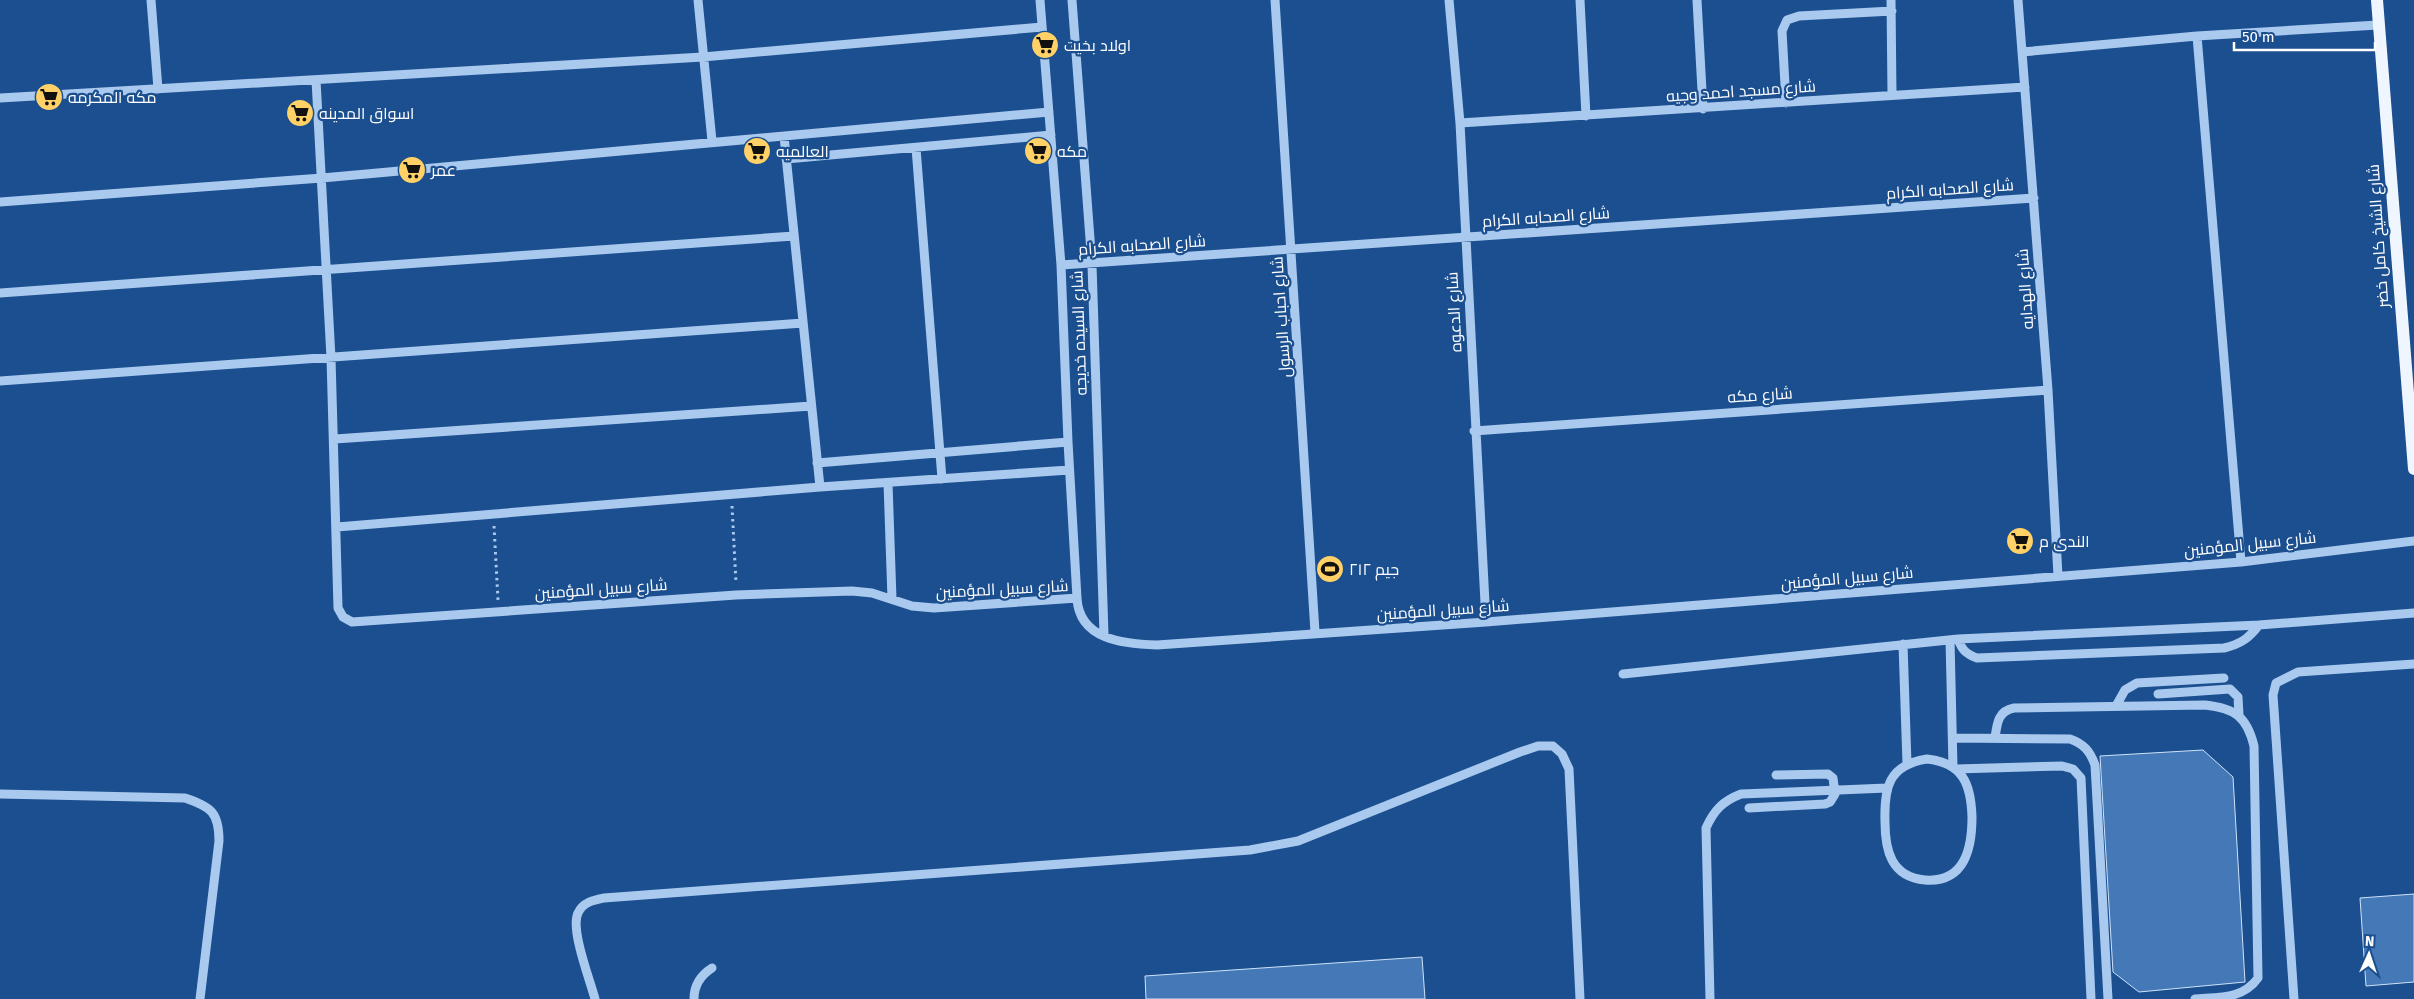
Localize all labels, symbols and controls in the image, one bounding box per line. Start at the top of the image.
scale bar [2234,20,2375,52]
text: 50 m [2242,28,2275,46]
supermarket icon: اولاد بخيت [1030,30,1060,60]
place label: اولاد بخيت [1064,36,1131,55]
street label: شارع مسجد احمد وجيه [1665,76,1817,108]
supermarket icon: مكه المكرمه [34,82,64,112]
place label: مكه المكرمه [68,88,157,107]
supermarket icon: اسواق المدينه [285,98,315,128]
place label: اسواق المدينه [319,104,414,124]
supermarket icon: العالميه [742,136,772,166]
supermarket icon: مكه [1023,136,1053,166]
place label: العالميه [776,142,829,161]
place label: مكه [1057,142,1087,161]
supermarket icon: عمر [397,155,427,185]
place label: عمر [430,161,456,180]
street label: شارع الشيخ كامل خضر [2364,163,2395,309]
street label: شارع الصحابه الكرام [1885,175,2015,205]
street label: شارع الصحابه الكرام [1481,203,1611,233]
street label: شارع الصحابه الكرام [1077,231,1207,261]
street label: شارع الهدايه [2013,248,2039,330]
street label: شارع احباب الرسول [1267,256,1297,378]
street label: شارع السيده خديجه [1067,270,1093,396]
street label: شارع الدعوه [1442,271,1468,353]
street label: شارع مكه [1727,383,1793,409]
supermarket icon: الندى م [2005,526,2035,556]
street label: شارع سبيل المؤمنين [2183,528,2317,562]
place label: الندى م [2039,532,2090,553]
sports icon: جيم ٢١٢ [1315,554,1345,584]
place label: جيم ٢١٢ [1349,560,1399,581]
street label: شارع سبيل المؤمنين [1780,563,1914,595]
street label: شارع سبيل المؤمنين [534,575,668,605]
street label: شارع سبيل المؤمنين [935,576,1069,604]
street label: شارع سبيل المؤمنين [1376,596,1510,626]
north arrow [2344,929,2394,979]
text: N [2365,933,2375,950]

